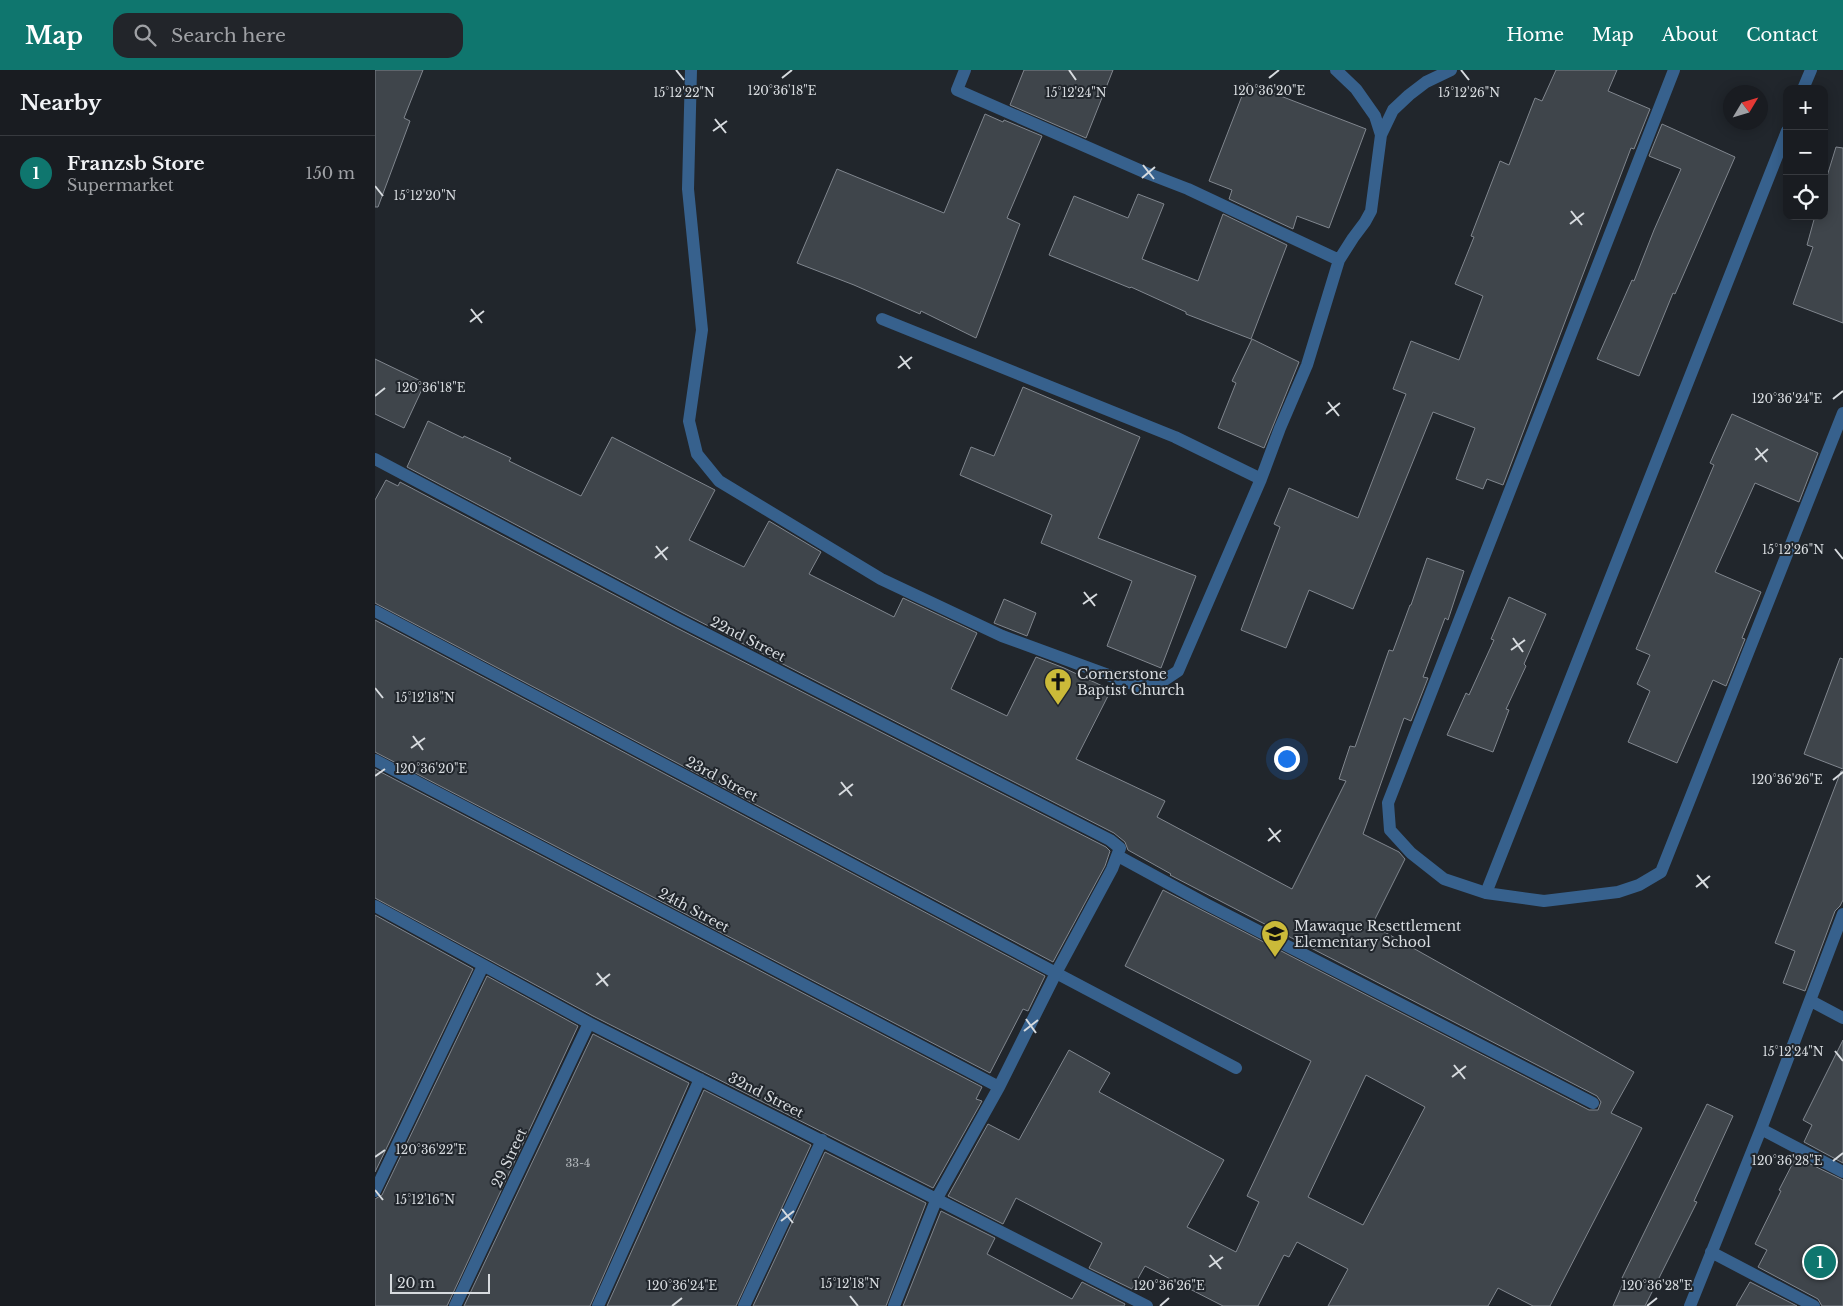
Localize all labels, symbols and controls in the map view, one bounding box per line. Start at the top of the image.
search box [113,13,463,58]
text: Map [25,21,83,50]
icon: search [131,21,159,49]
text: Search here [171,24,286,47]
text: Home [1506,24,1564,46]
text: Map [1592,24,1634,46]
text: About [1662,24,1718,46]
text: Contact [1746,24,1818,46]
text: 120°36'18"E [748,83,817,98]
text: 120°36'20"E [1233,83,1305,98]
text: 15°12'22"N [653,85,715,100]
text: 15°12'24"N [1045,85,1107,100]
text: 15°12'26"N [1438,85,1500,100]
north arrow [1723,85,1768,130]
map controls [1783,85,1828,220]
button: + [1783,85,1828,130]
text: Nearby [20,90,101,116]
button: − [1783,130,1828,175]
text: Franzsb Store [67,152,205,175]
text: 1 [33,163,39,183]
text: 150 m [306,163,355,183]
text: Supermarket [67,175,174,195]
button: locate [1783,175,1828,220]
text: 15°12'20"N [394,188,457,203]
text: 120°36'18"E [397,380,466,395]
text: 120°36'24"E [1752,391,1823,406]
text: 15°12'26"N [1762,542,1824,557]
street label: 22nd Street [707,612,789,666]
place label: Cornerstone Baptist Church [1077,665,1185,699]
church icon: Cornerstone Baptist Church [1043,667,1073,706]
text: 15°12'18"N [395,690,455,705]
your location [1274,746,1300,772]
street label: 23rd Street [683,752,762,806]
text: 120°36'20"E [395,761,467,776]
text: 120°36'26"E [1751,772,1823,787]
street label: 24th Street [655,884,733,937]
place label: Mawaque Resettlement Elementary School [1294,917,1462,951]
school or university icon: Mawaque Resettlement Elementary School [1260,919,1290,958]
text: 15°12'24"N [1762,1044,1824,1059]
street label: 32nd Street [725,1068,807,1122]
street label: 29 Street [487,1125,531,1191]
text: 120°36'22"E [395,1142,467,1157]
text: 120°36'28"E [1752,1153,1823,1168]
house number: 33-4 [565,1156,591,1170]
text: 15°12'16"N [395,1192,455,1207]
pin: 1 [1804,1243,1836,1281]
scale bar [390,1271,490,1294]
text: 20 m [397,1274,435,1292]
text: 15°12'18"N [820,1276,880,1291]
text: 120°36'24"E [647,1278,718,1293]
text: 120°36'26"E [1133,1278,1205,1293]
text: 120°36'28"E [1622,1278,1693,1293]

